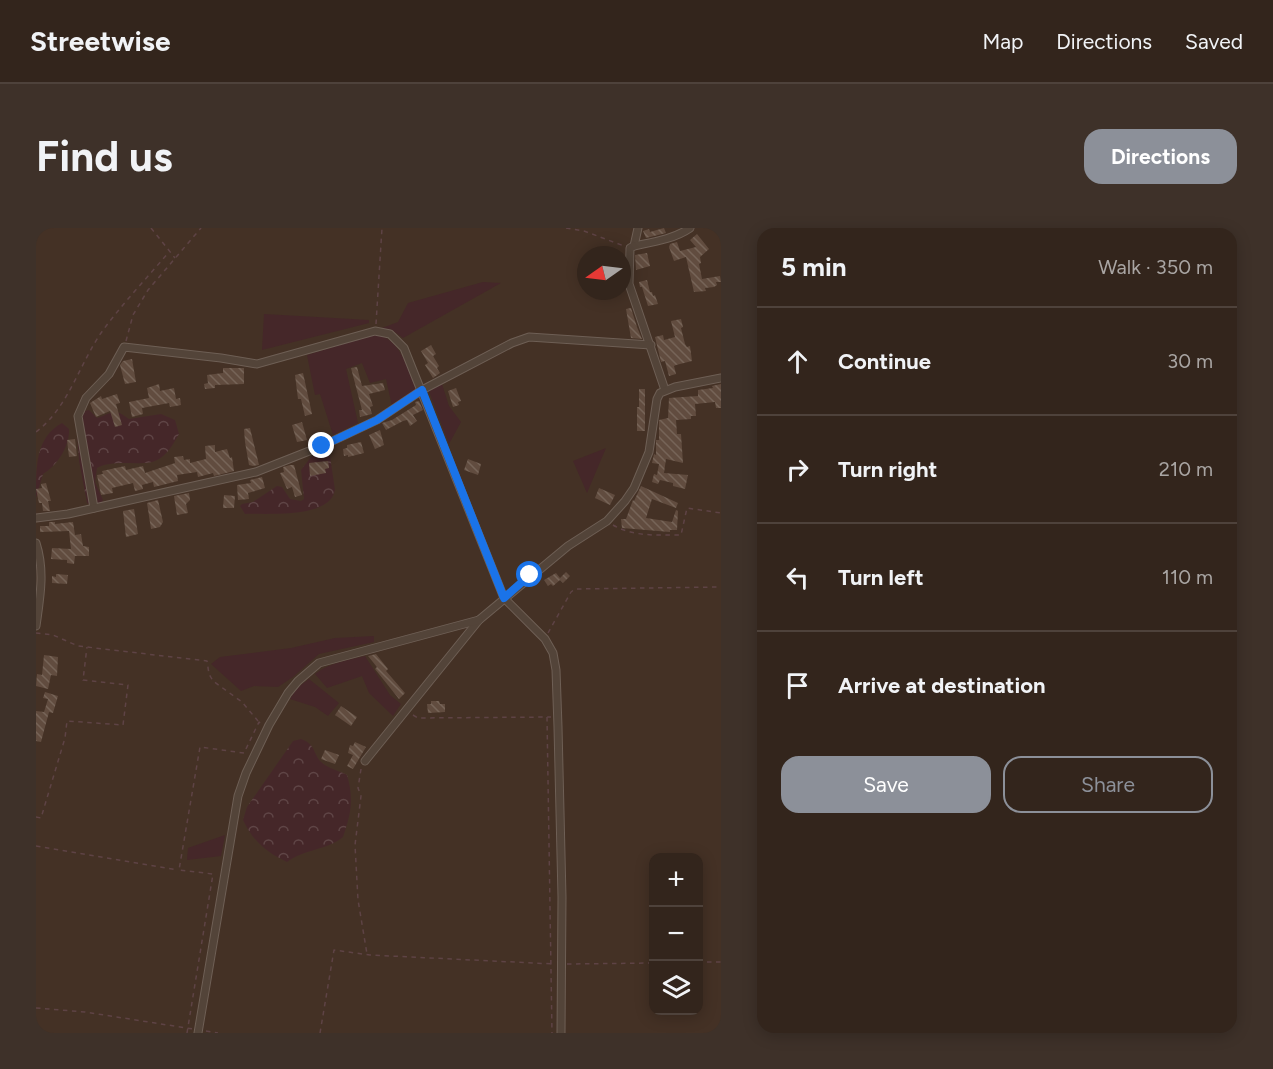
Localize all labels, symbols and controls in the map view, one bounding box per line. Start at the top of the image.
text: Streetwise [30,24,170,58]
text: Map [982,29,1023,54]
text: Directions [1056,29,1152,54]
text: Saved [1185,29,1243,54]
button: Directions [1084,129,1237,184]
text: Find us [36,131,173,182]
north arrow [577,246,631,300]
text: 5 min [781,251,847,283]
text: Walk · 350 m [1098,255,1213,279]
icon: ahead [781,345,814,378]
text: Continue [838,348,931,375]
text: 30 m [1167,349,1213,373]
route end [308,432,334,458]
icon: right [781,453,814,486]
text: Turn right [838,456,937,483]
text: 210 m [1159,457,1213,481]
route start [516,561,542,587]
icon: left [781,561,814,594]
text: Turn left [838,564,924,591]
text: 110 m [1162,565,1213,589]
icon: arrive [781,669,814,702]
text: Arrive at destination [838,672,1046,699]
button: Save [781,756,991,813]
button: Share [1003,756,1213,813]
map controls [649,853,703,1015]
button: + [649,853,703,907]
button: − [649,907,703,961]
button: layers [649,961,703,1015]

